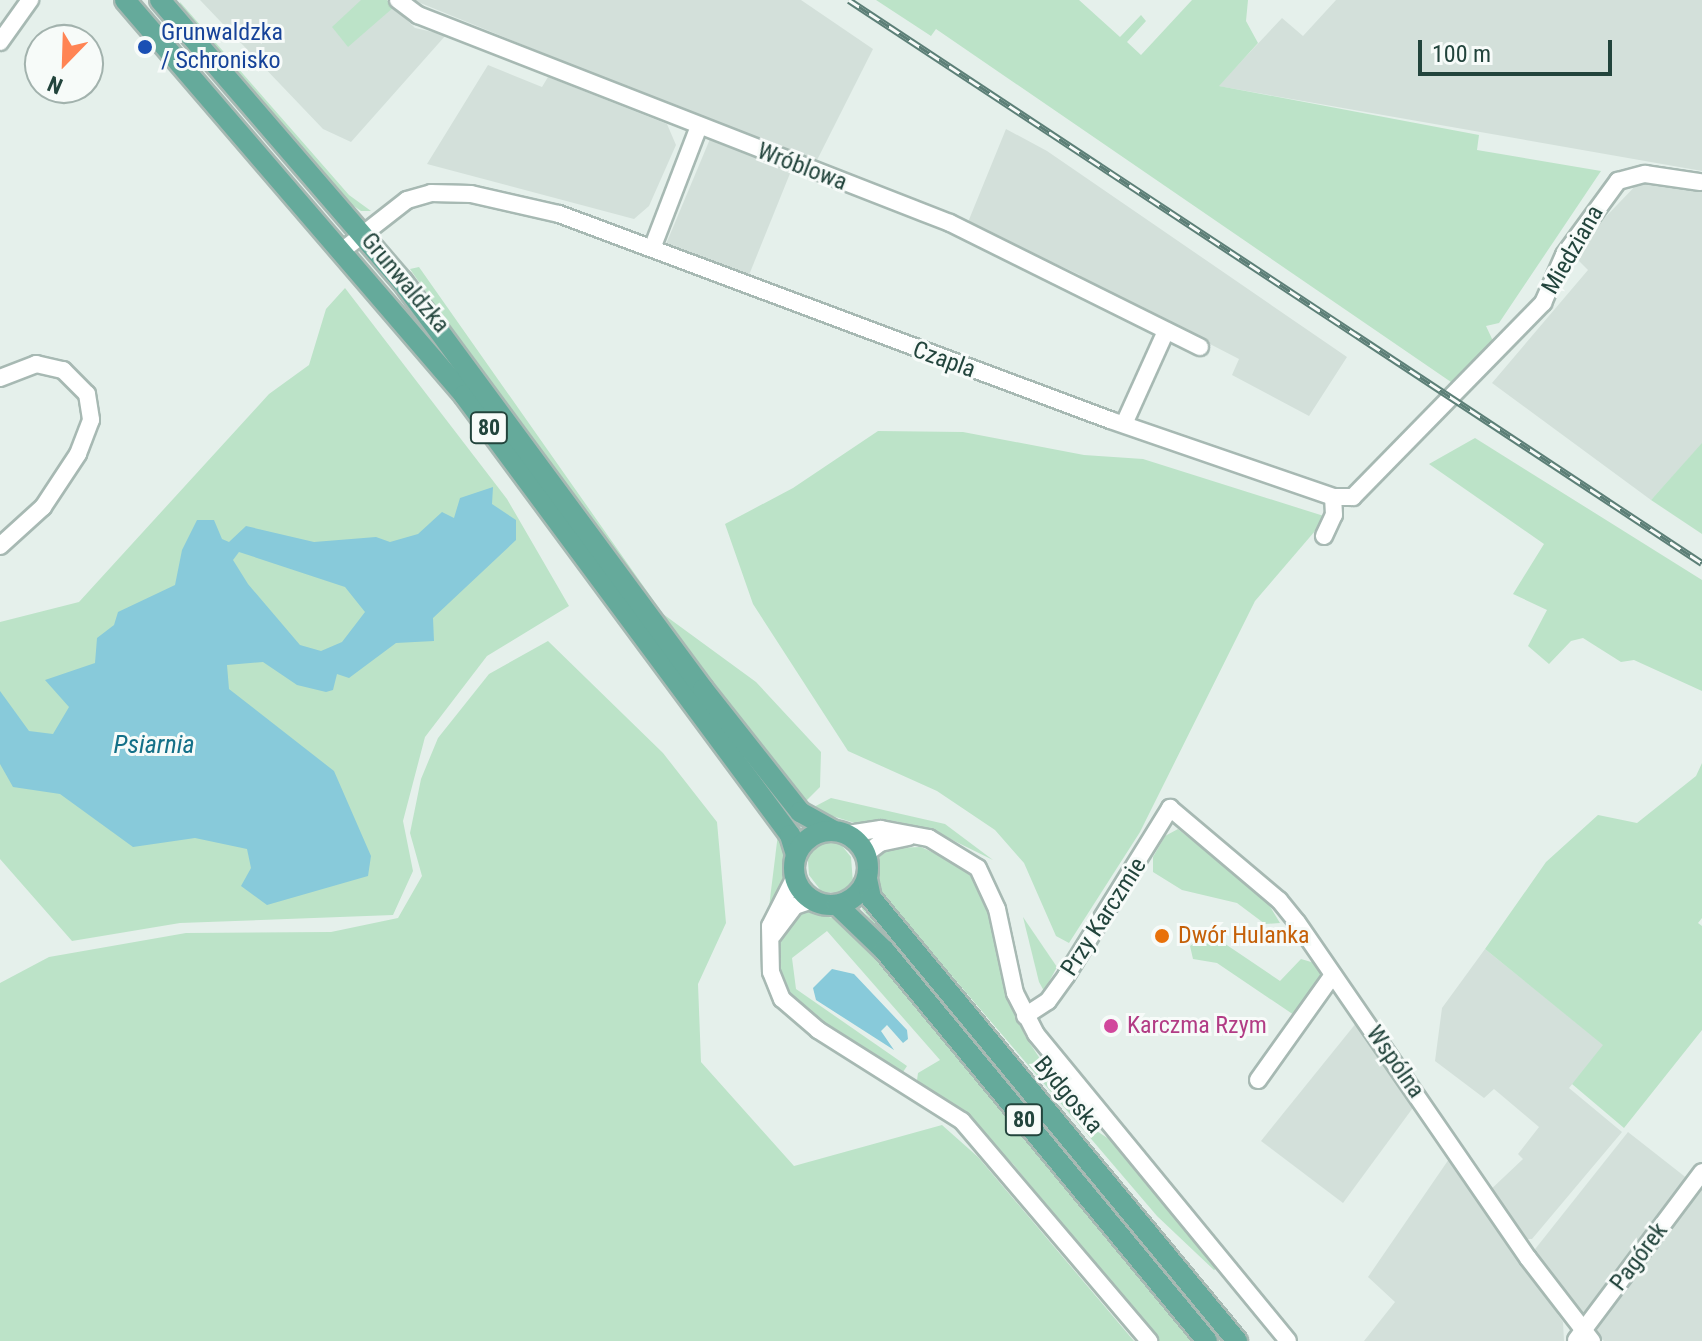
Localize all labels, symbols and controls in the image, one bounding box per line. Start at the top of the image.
place label: Grunwaldzka / Schronisko [161,19,283,75]
north arrow [24,24,104,104]
scale bar [1422,24,1616,74]
marker: Grunwaldzka / Schronisko [136,38,154,56]
text: 100 m [1432,40,1491,68]
text: N [44,71,66,99]
street label: Wróblowa [753,137,851,197]
street label: Miedziana [1536,201,1610,299]
street label: Grunwaldzka [355,227,455,339]
street label: Czapla [909,335,979,385]
road number: 80 [469,410,509,446]
water label: Psiarnia [113,729,195,761]
street label: Przy Karczmie [1055,853,1153,981]
place label: Dwór Hulanka [1178,922,1310,950]
marker: Dwór Hulanka [1153,927,1171,945]
place label: Karczma Rzym [1127,1012,1267,1040]
marker: Karczma Rzym [1102,1017,1120,1035]
street label: Wspólna [1360,1020,1430,1104]
street label: Bydgoska [1027,1051,1109,1139]
road number: 80 [1004,1102,1044,1138]
street label: Pagórek [1604,1217,1674,1297]

